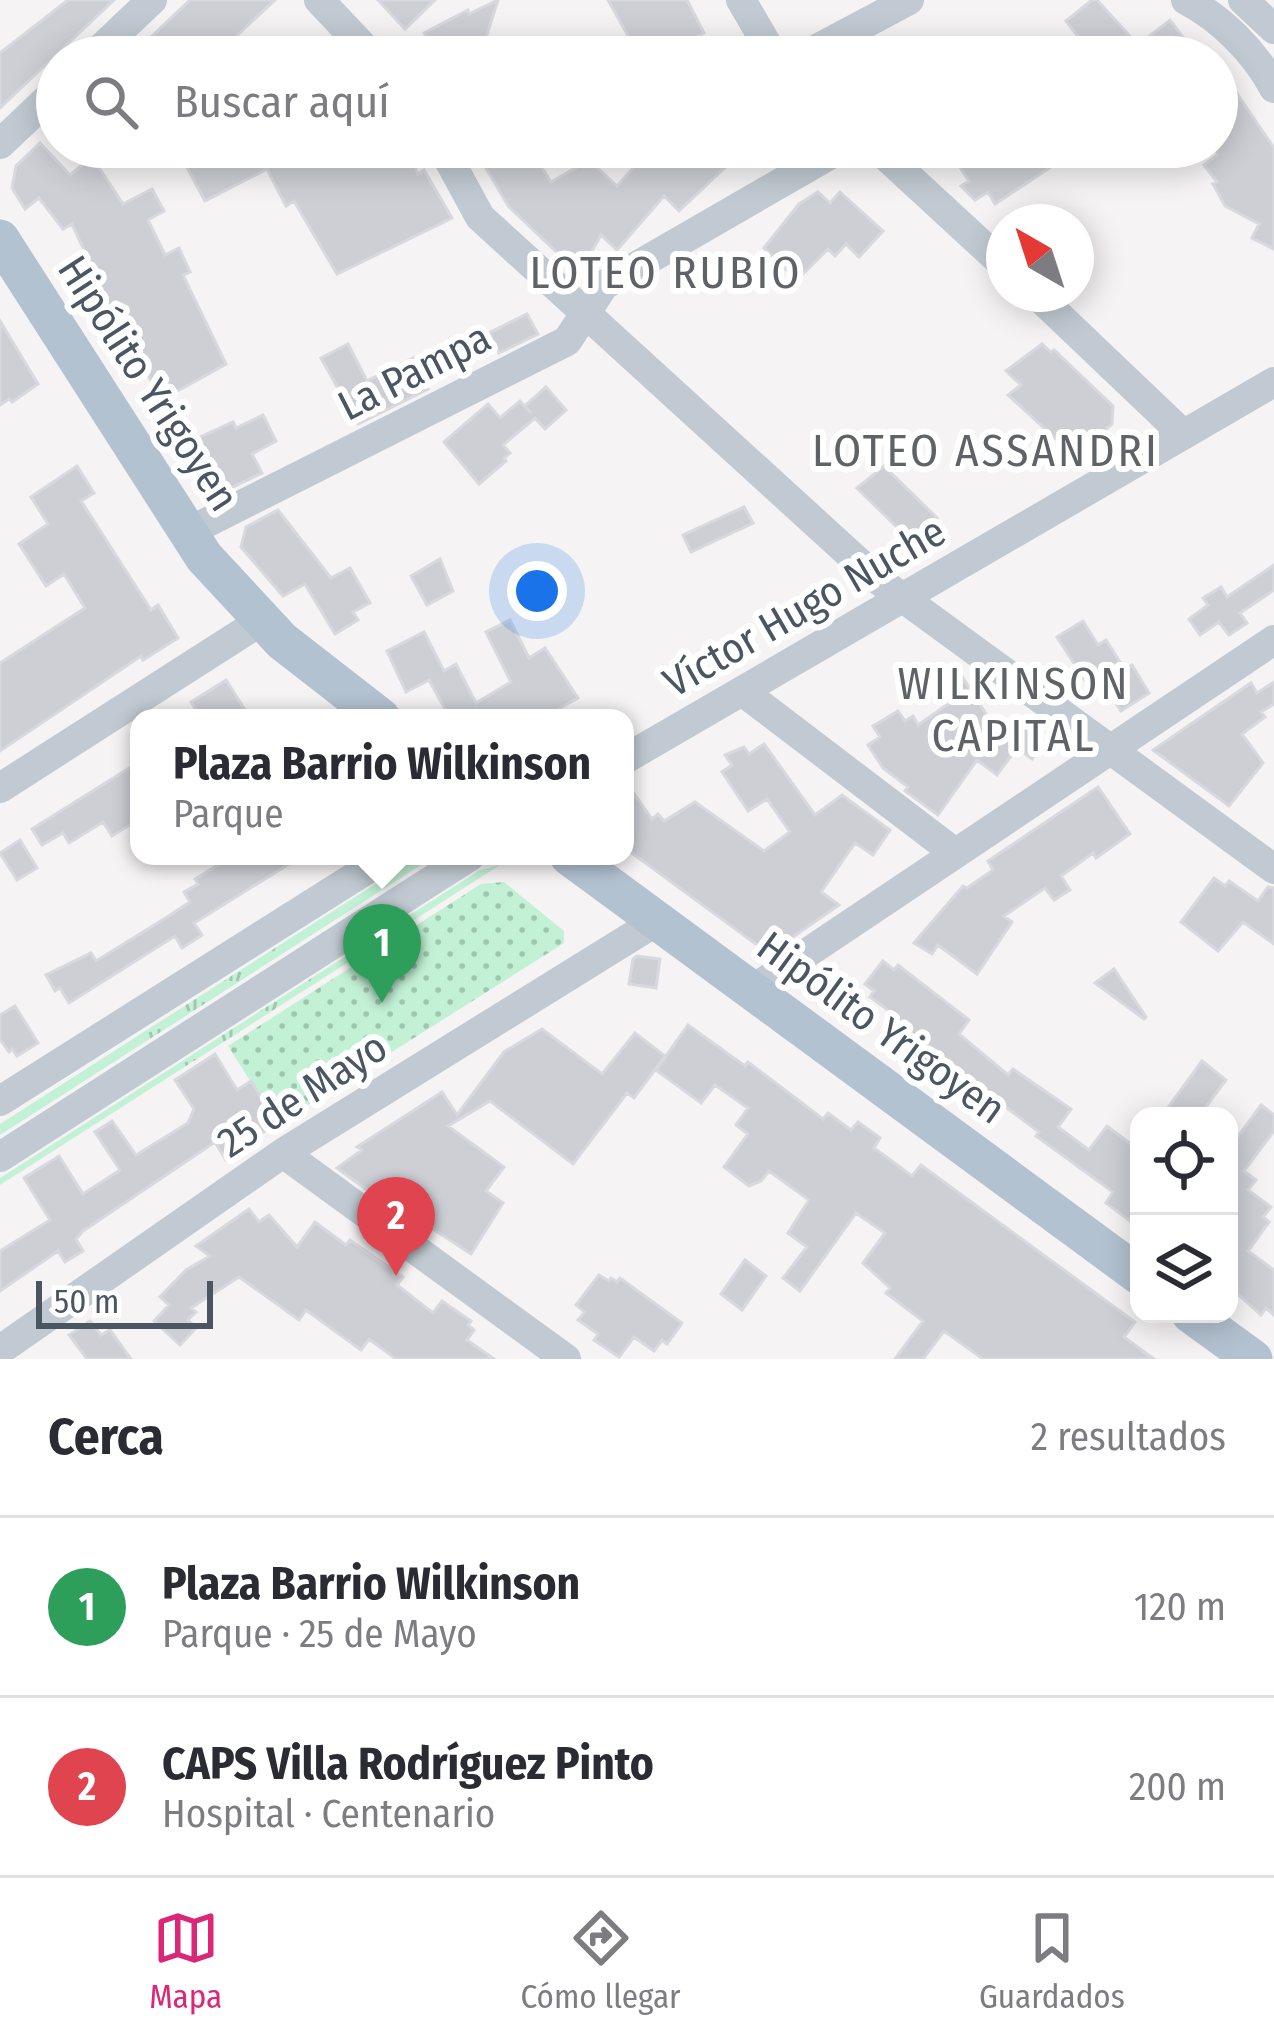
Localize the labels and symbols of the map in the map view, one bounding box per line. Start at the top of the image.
north arrow [986,204,1094,312]
district label: LOTEO RUBIO [529,246,803,300]
street label: Hipólito Yrigoyen [47,247,249,520]
street label: La Pampa [330,312,499,431]
district label: LOTEO ASSANDRI [812,424,1160,478]
street label: Víctor Hugo Nuche [655,506,954,708]
your location [507,561,567,621]
district label: WILKINSON CAPITAL [897,657,1131,763]
pin: 1 [343,904,421,1003]
street label: Hipólito Yrigoyen [748,921,1015,1134]
street label: 25 de Mayo [209,1022,396,1168]
pin: 2 [357,1177,435,1276]
scale bar [36,1275,213,1328]

